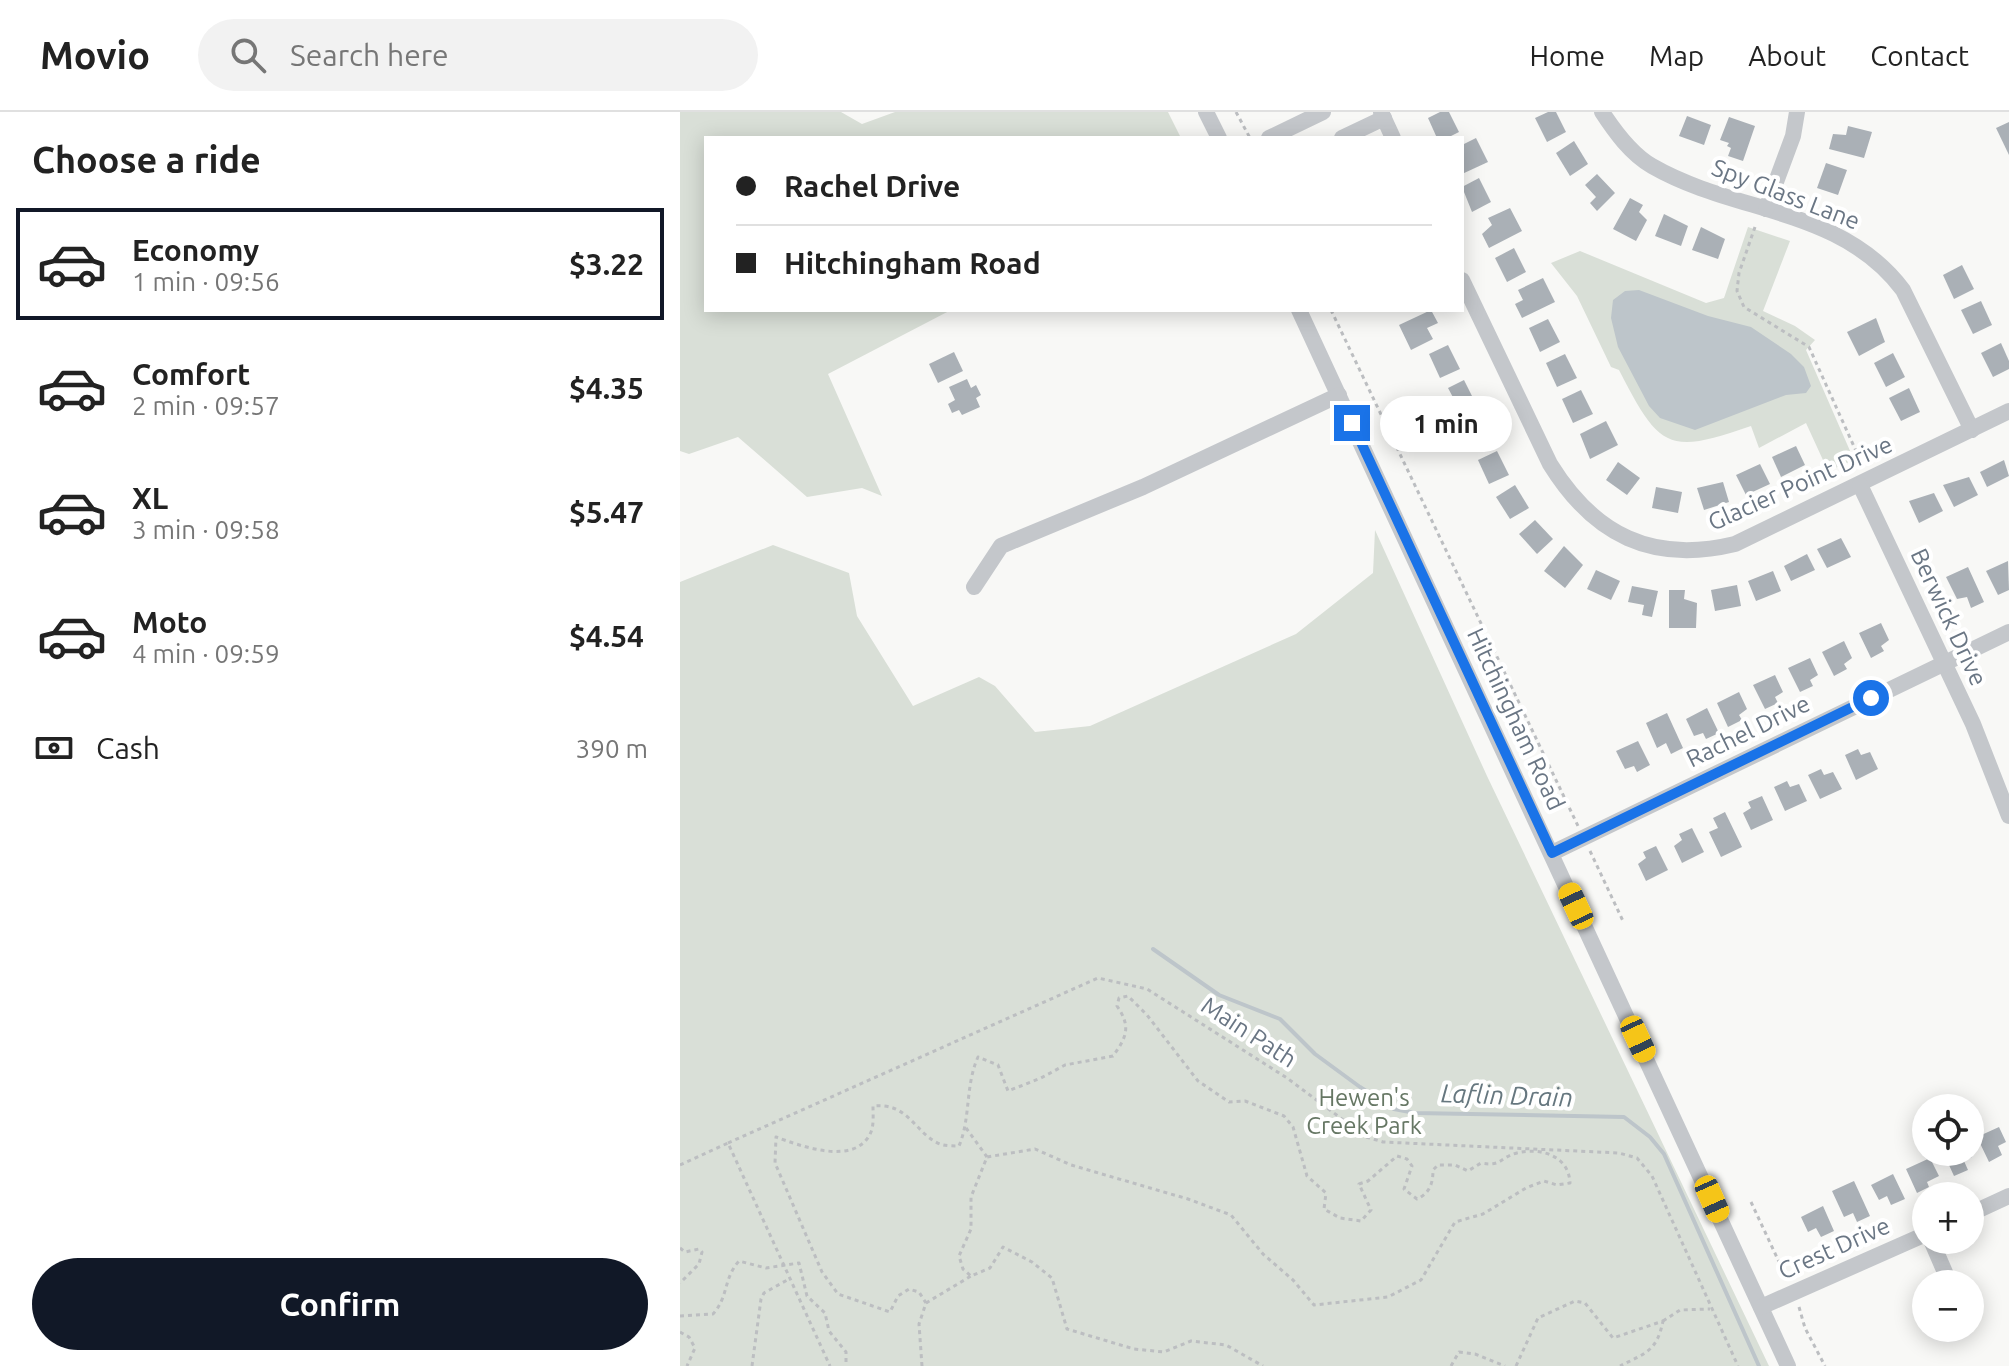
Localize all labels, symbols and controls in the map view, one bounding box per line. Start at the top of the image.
search box [198,19,758,91]
icon: search [226,33,270,77]
text: Movio [40,34,150,76]
text: Search here [290,38,449,72]
text: Home [1530,40,1605,71]
text: Map [1649,40,1704,71]
text: About [1748,40,1826,71]
text: Contact [1870,40,1969,71]
text: Choose a ride [32,139,261,180]
street label: Spy Glass Lane [1708,153,1864,235]
text: Rachel Drive [784,169,960,203]
icon: car [36,228,108,300]
text: Economy [132,233,259,267]
text: Hitchingham Road [784,246,1041,280]
text: $3.22 [569,247,644,281]
text: 1 min · 09:56 [132,267,280,296]
icon: car [36,352,108,424]
text: Comfort [132,357,250,391]
text: $4.35 [569,371,644,405]
text: 2 min · 09:57 [132,391,280,420]
callout: 1 min [1380,395,1512,451]
route end [1334,405,1370,441]
text: 1 min [1413,409,1479,438]
street label: Glacier Point Drive [1704,430,1896,536]
icon: car [36,476,108,548]
text: XL [132,481,168,515]
text: $5.47 [569,495,644,529]
text: 3 min · 09:58 [132,515,280,544]
street label: Berwick Drive [1905,544,1993,690]
icon: car [36,600,108,672]
text: Moto [132,605,207,639]
text: $4.54 [569,619,644,653]
street label: Hitchingham Road [1462,624,1570,814]
text: 4 min · 09:59 [132,639,280,668]
route start [1853,680,1889,716]
street label: Rachel Drive [1682,690,1814,772]
icon: cash [32,726,76,770]
text: Cash [96,731,160,765]
text: 390 m [576,734,648,763]
car [1555,879,1597,933]
street label: Main Path [1196,991,1302,1073]
car [1617,1012,1659,1066]
water label: Laflin Drain [1440,1078,1574,1112]
park label: Hewen's Creek Park [1306,1084,1422,1139]
map controls [1912,1094,1984,1342]
button: locate [1912,1094,1984,1166]
car [1691,1172,1733,1226]
button: + [1912,1182,1984,1254]
street label: Crest Drive [1774,1211,1894,1285]
button: Confirm [32,1258,648,1350]
button: − [1912,1270,1984,1342]

